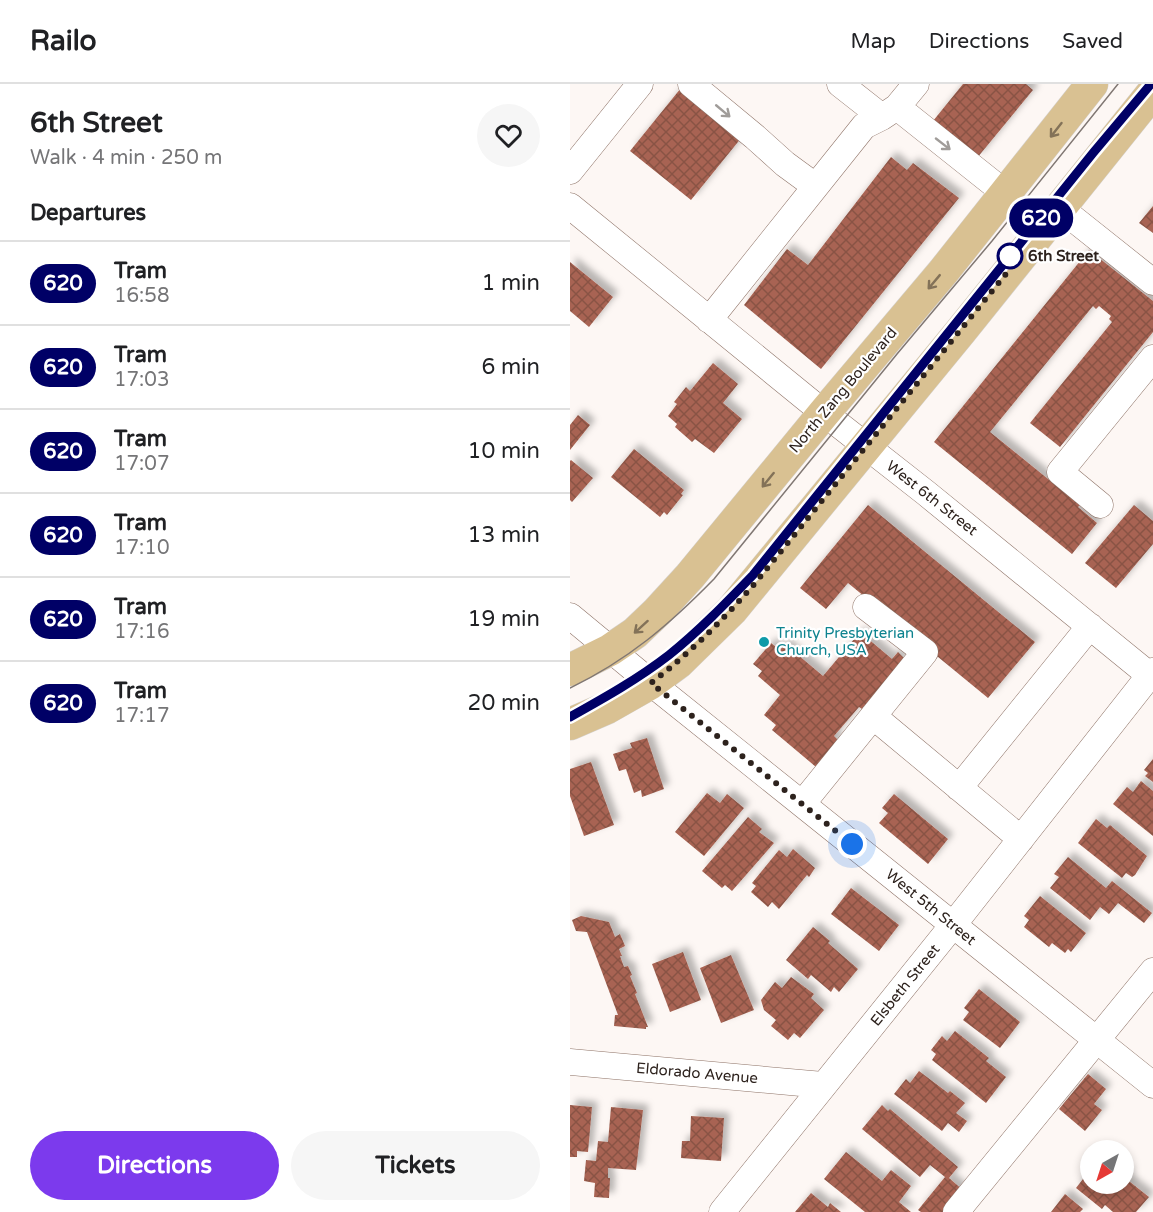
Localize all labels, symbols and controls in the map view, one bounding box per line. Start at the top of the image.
text: Railo [30,24,97,58]
text: Map [850,29,896,54]
text: Directions [929,29,1029,54]
text: Saved [1062,29,1123,54]
button: heart [477,104,540,167]
one-way arrow [715,104,731,117]
text: 6th Street [30,106,163,140]
one-way arrow [1049,122,1062,138]
one-way arrow [935,137,951,150]
text: Walk · 4 min · 250 m [30,146,222,170]
line badge: 620 [1006,198,1076,238]
text: Departures [30,200,146,226]
text: 620 [1021,206,1061,231]
marker: 6th Street [997,243,1023,269]
place label: 6th Street [1028,247,1099,265]
text: Tram [114,258,167,284]
text: 1 min [481,270,540,296]
text: 620 [43,271,83,296]
one-way arrow [927,274,940,290]
text: 16:58 [114,284,169,308]
street label: North Zang Boulevard [785,324,901,456]
text: Tram [114,342,167,368]
text: 6 min [481,354,540,380]
text: 620 [43,355,83,380]
text: 17:03 [114,368,169,392]
text: Tram [114,426,167,452]
text: 10 min [468,438,540,464]
text: 620 [43,439,83,464]
text: 17:07 [114,452,169,476]
street label: West 6th Street [883,457,981,539]
one-way arrow [762,472,775,488]
text: Tram [114,510,167,536]
text: 13 min [468,522,540,548]
text: 620 [43,523,83,548]
text: 17:10 [114,536,169,560]
text: Tram [114,594,167,620]
text: 19 min [468,606,540,632]
text: 620 [43,607,83,632]
text: 17:16 [114,620,169,644]
one-way arrow [633,620,648,634]
place label: Trinity Presbyterian Church, USA [776,624,914,659]
marker: Trinity Presbyterian Church, USA [757,635,771,649]
text: Tram [114,678,167,704]
text: 20 min [468,690,540,716]
text: 620 [43,691,83,716]
text: 17:17 [114,704,169,728]
your location [837,829,867,859]
street label: West 5th Street [882,865,980,949]
street label: Elsbeth Street [867,940,944,1030]
street label: Eldorado Avenue [635,1059,759,1087]
button: Directions [30,1131,279,1200]
button: Tickets [291,1131,540,1200]
north arrow [1080,1140,1134,1194]
map controls [1080,1140,1134,1194]

